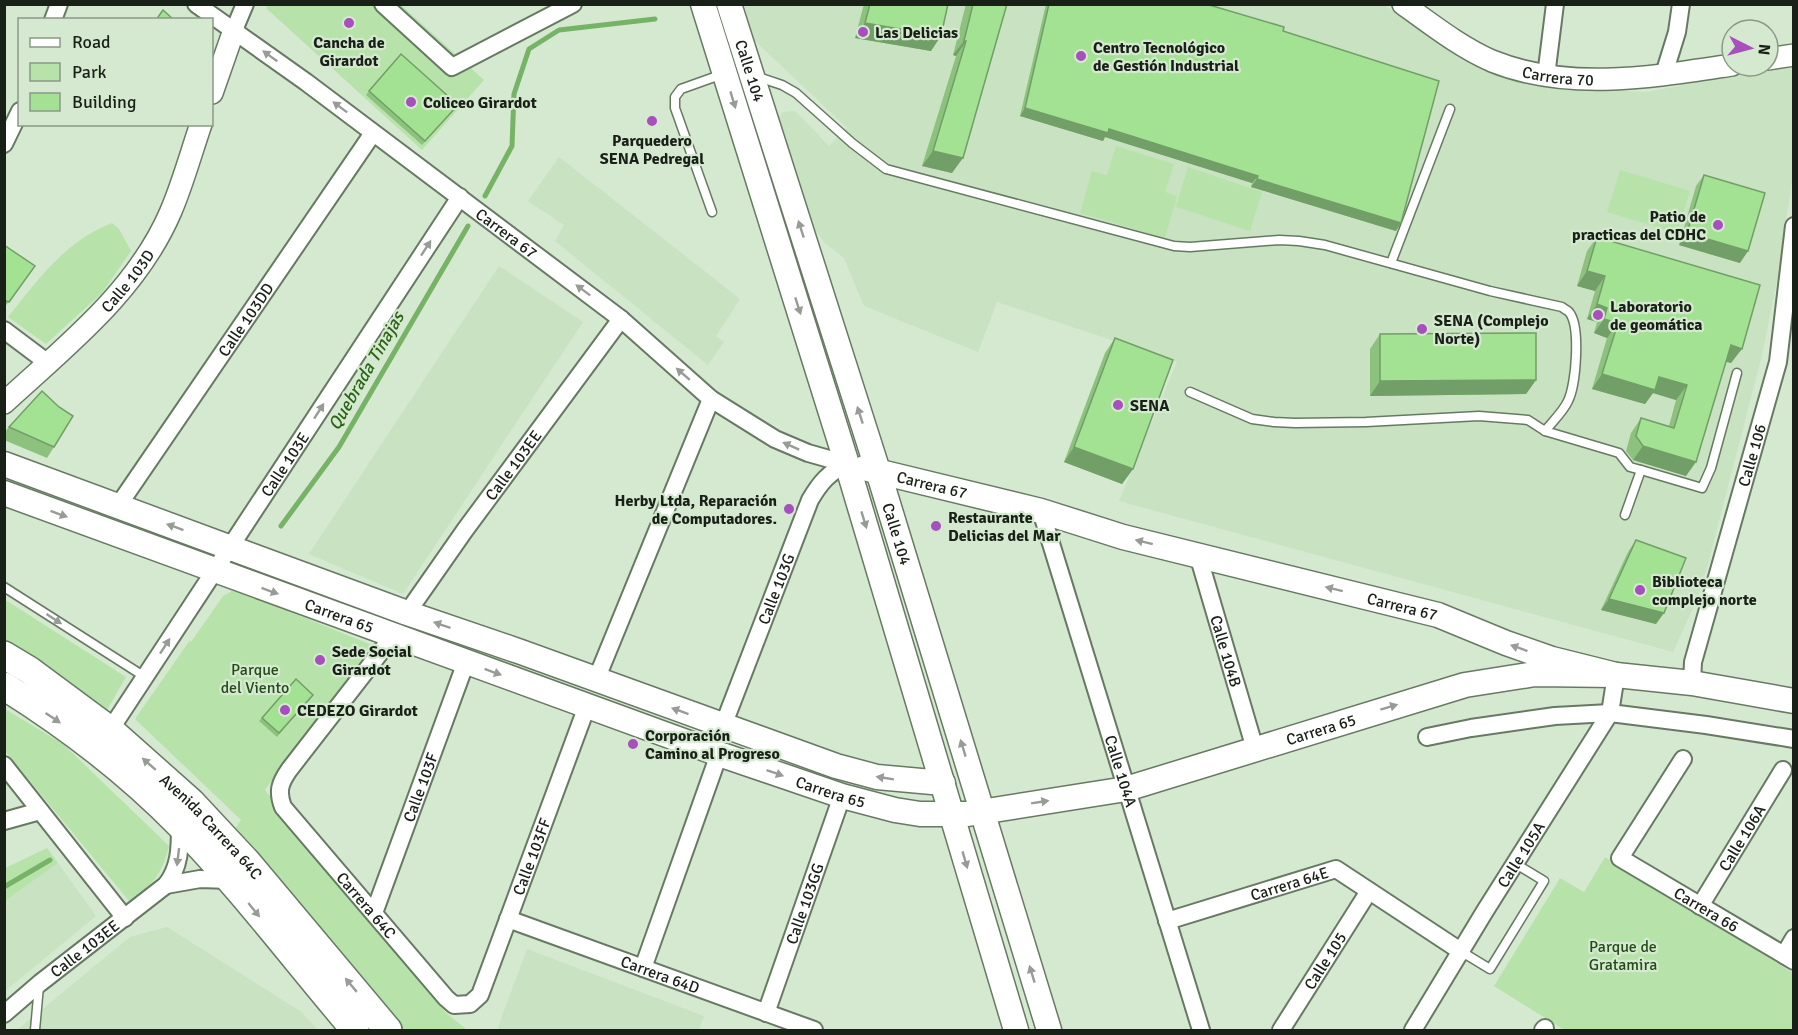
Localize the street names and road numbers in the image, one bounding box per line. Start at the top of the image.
street label: Calle 104 [730,37,769,105]
street label: Carrera 70 [1520,62,1594,90]
street label: Carrera 67 [471,204,541,263]
street label: Calle 103D [97,246,159,317]
street label: Calle 103DD [214,279,279,361]
street label: Calle 106 [1734,422,1771,489]
street label: Calle 103EE [481,427,546,505]
street label: Calle 103E [257,429,314,501]
street label: Carrera 67 [894,467,969,504]
street label: Calle 104 [877,501,915,568]
street label: Calle 103G [754,551,799,628]
street label: Carrera 67 [1365,589,1439,626]
street label: Carrera 65 [302,595,376,638]
street label: Calle 104B [1205,613,1245,690]
street label: Carrera 65 [1284,710,1358,750]
street label: Calle 104A [1100,733,1141,810]
street label: Calle 103F [399,750,443,825]
street label: Avenida Carrera 64C [155,770,267,884]
street label: Carrera 65 [793,772,867,813]
street label: Calle 106A [1715,801,1770,875]
street label: Calle 103FF [509,815,556,898]
street label: Calle 105A [1493,818,1550,892]
street label: Calle 103GG [782,861,829,947]
street label: Carrera 64E [1248,863,1331,906]
street label: Carrera 64C [332,868,400,943]
street label: Carrera 66 [1670,883,1742,937]
street label: Calle 103EE [47,916,124,982]
street label: Calle 105 [1300,929,1351,994]
street label: Carrera 64D [618,952,702,999]

